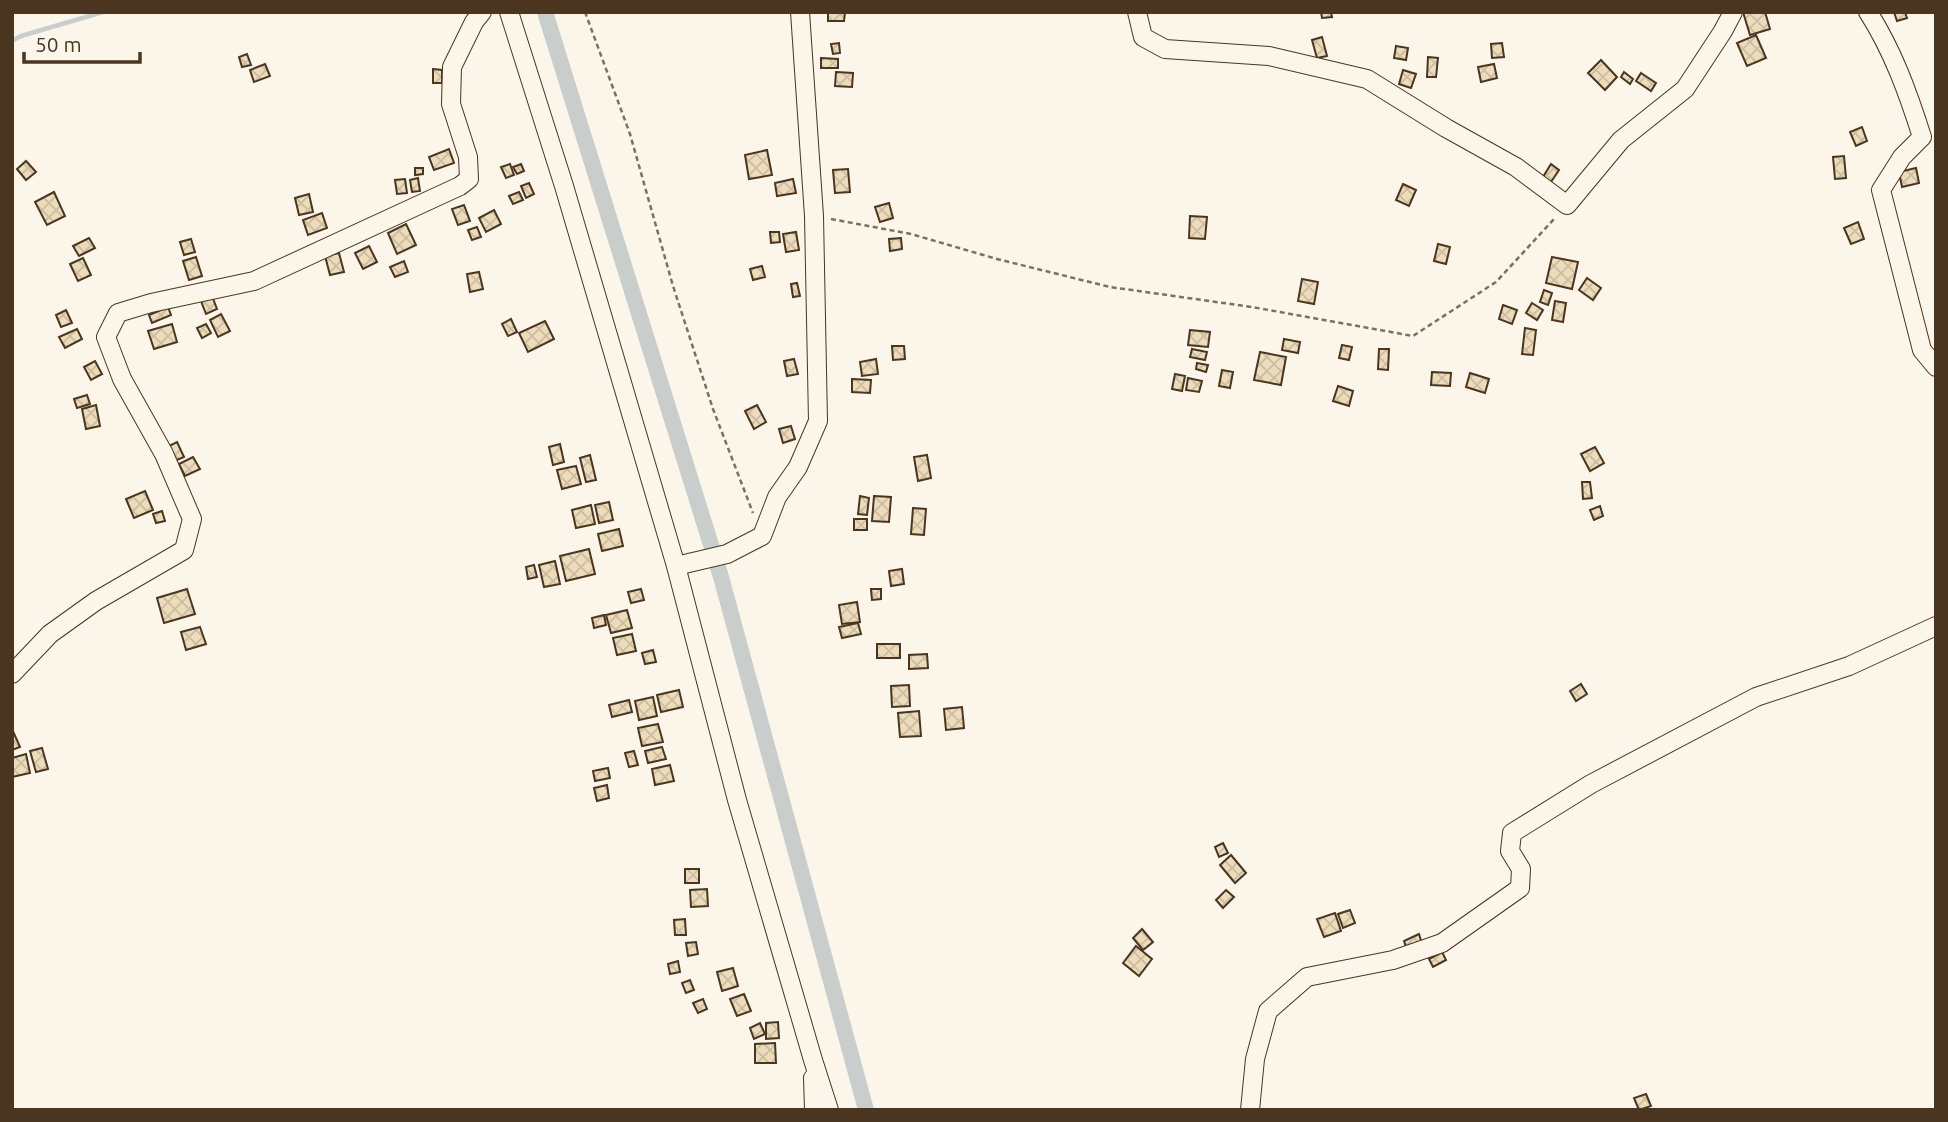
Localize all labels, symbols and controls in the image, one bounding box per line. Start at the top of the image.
scale bar [24,21,140,65]
text: 50 m [35,32,82,56]

